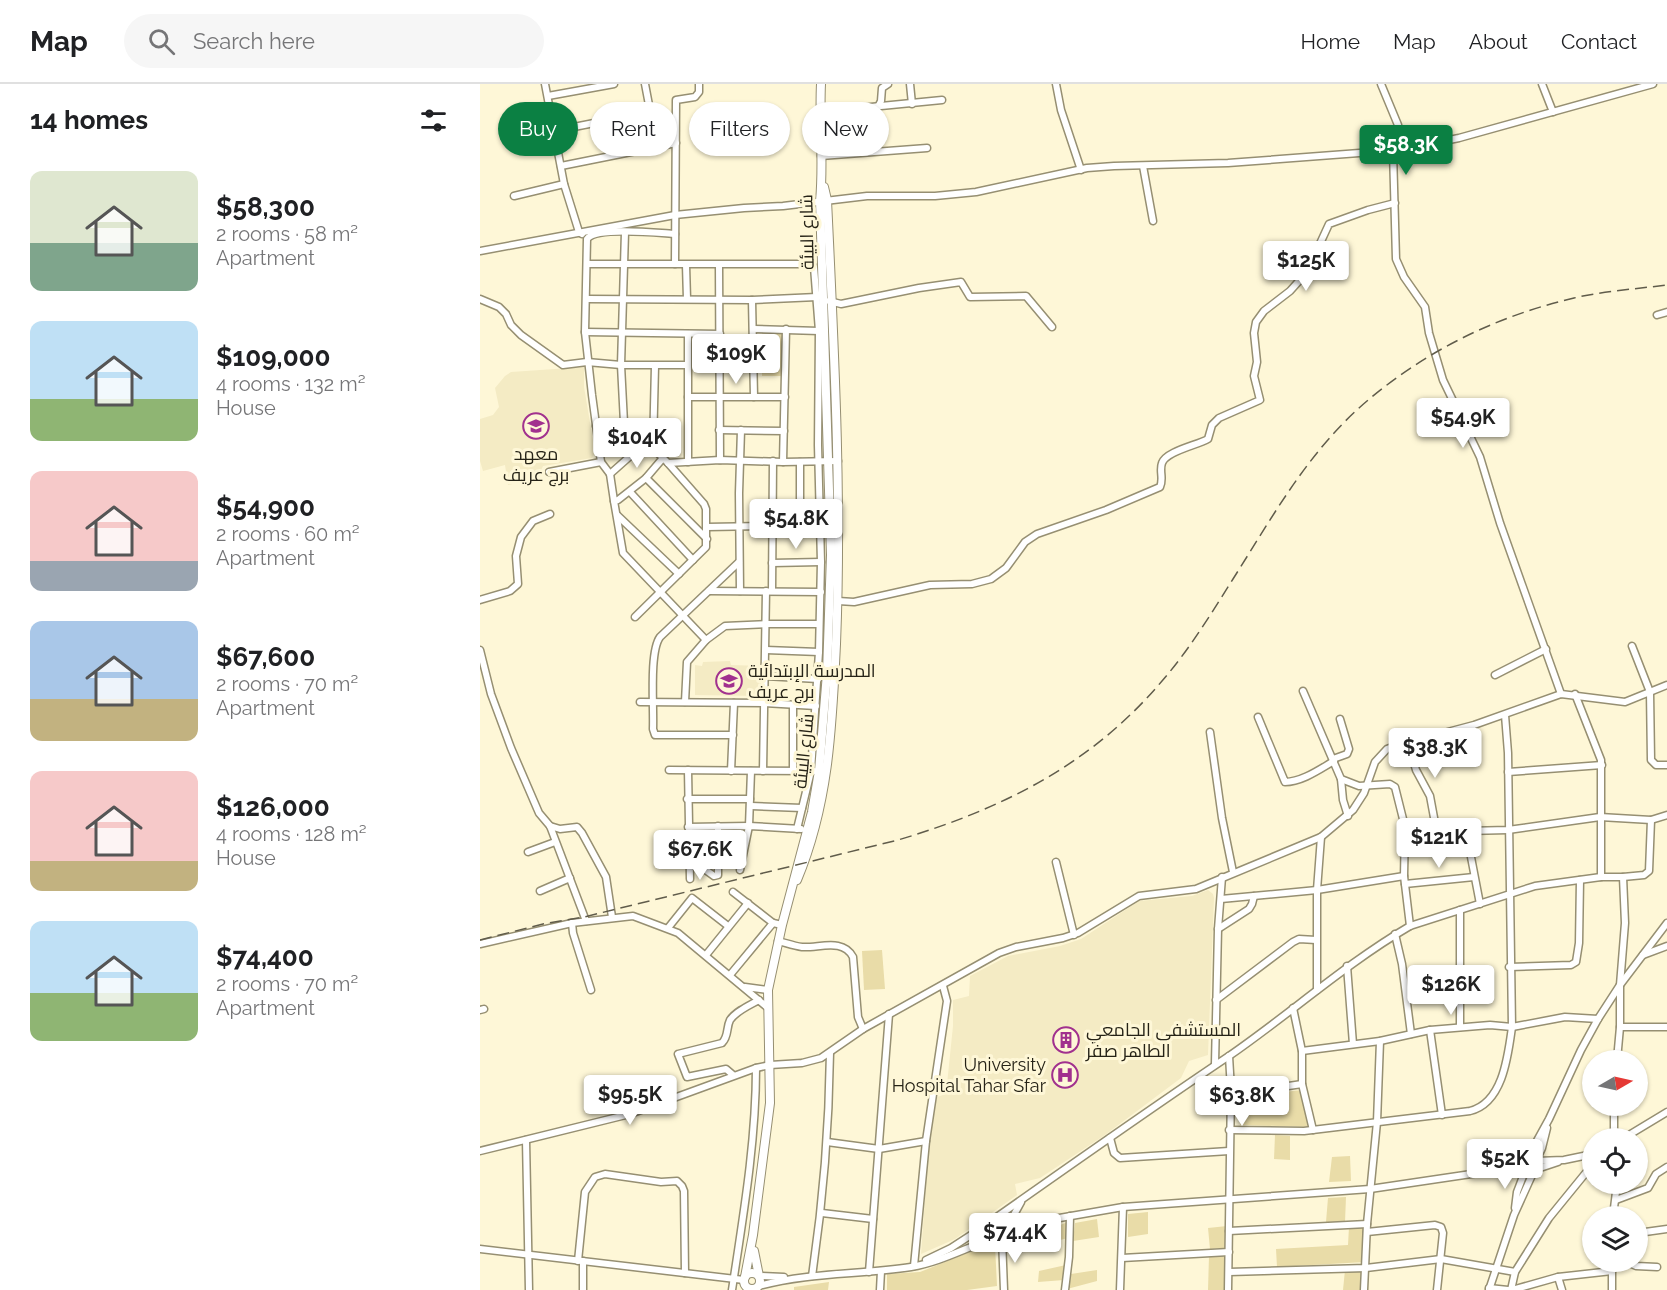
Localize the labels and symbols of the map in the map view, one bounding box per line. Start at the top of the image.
pin: $58.3K [1357,125,1455,176]
street label: شارع البيئة [795,194,820,270]
pin: $125K [1264,241,1348,292]
pin: $109K [694,334,778,385]
pin: $54.9K [1414,398,1512,449]
school or university icon: معهد برج عريف [521,411,551,441]
pin: $104K [595,418,679,469]
place label: معهد برج عريف [503,443,569,487]
pin: $54.8K [747,499,845,550]
place label: المدرسة الإبتدائية برج عريف [748,660,876,704]
school or university icon: المدرسة الإبتدائية برج عريف [714,666,744,696]
street label: شارع البيئة [789,712,820,790]
pin: $38.3K [1386,728,1484,779]
pin: $121K [1397,818,1481,869]
pin: $67.6K [651,830,749,881]
pin: $126K [1409,965,1493,1016]
place label: المستشفى الجامعي الطاهر صفر [1085,1019,1241,1062]
building icon: المستشفى الجامعي الطاهر صفر [1051,1025,1081,1055]
north arrow [1582,1050,1648,1116]
place label: University Hospital Tahar Sfar [892,1054,1047,1096]
hospital icon: University Hospital Tahar Sfar [1050,1060,1080,1090]
pin: $95.5K [581,1075,679,1126]
pin: $63.8K [1193,1076,1291,1127]
pin: $52K [1469,1139,1541,1190]
pin: $74.4K [966,1213,1064,1264]

